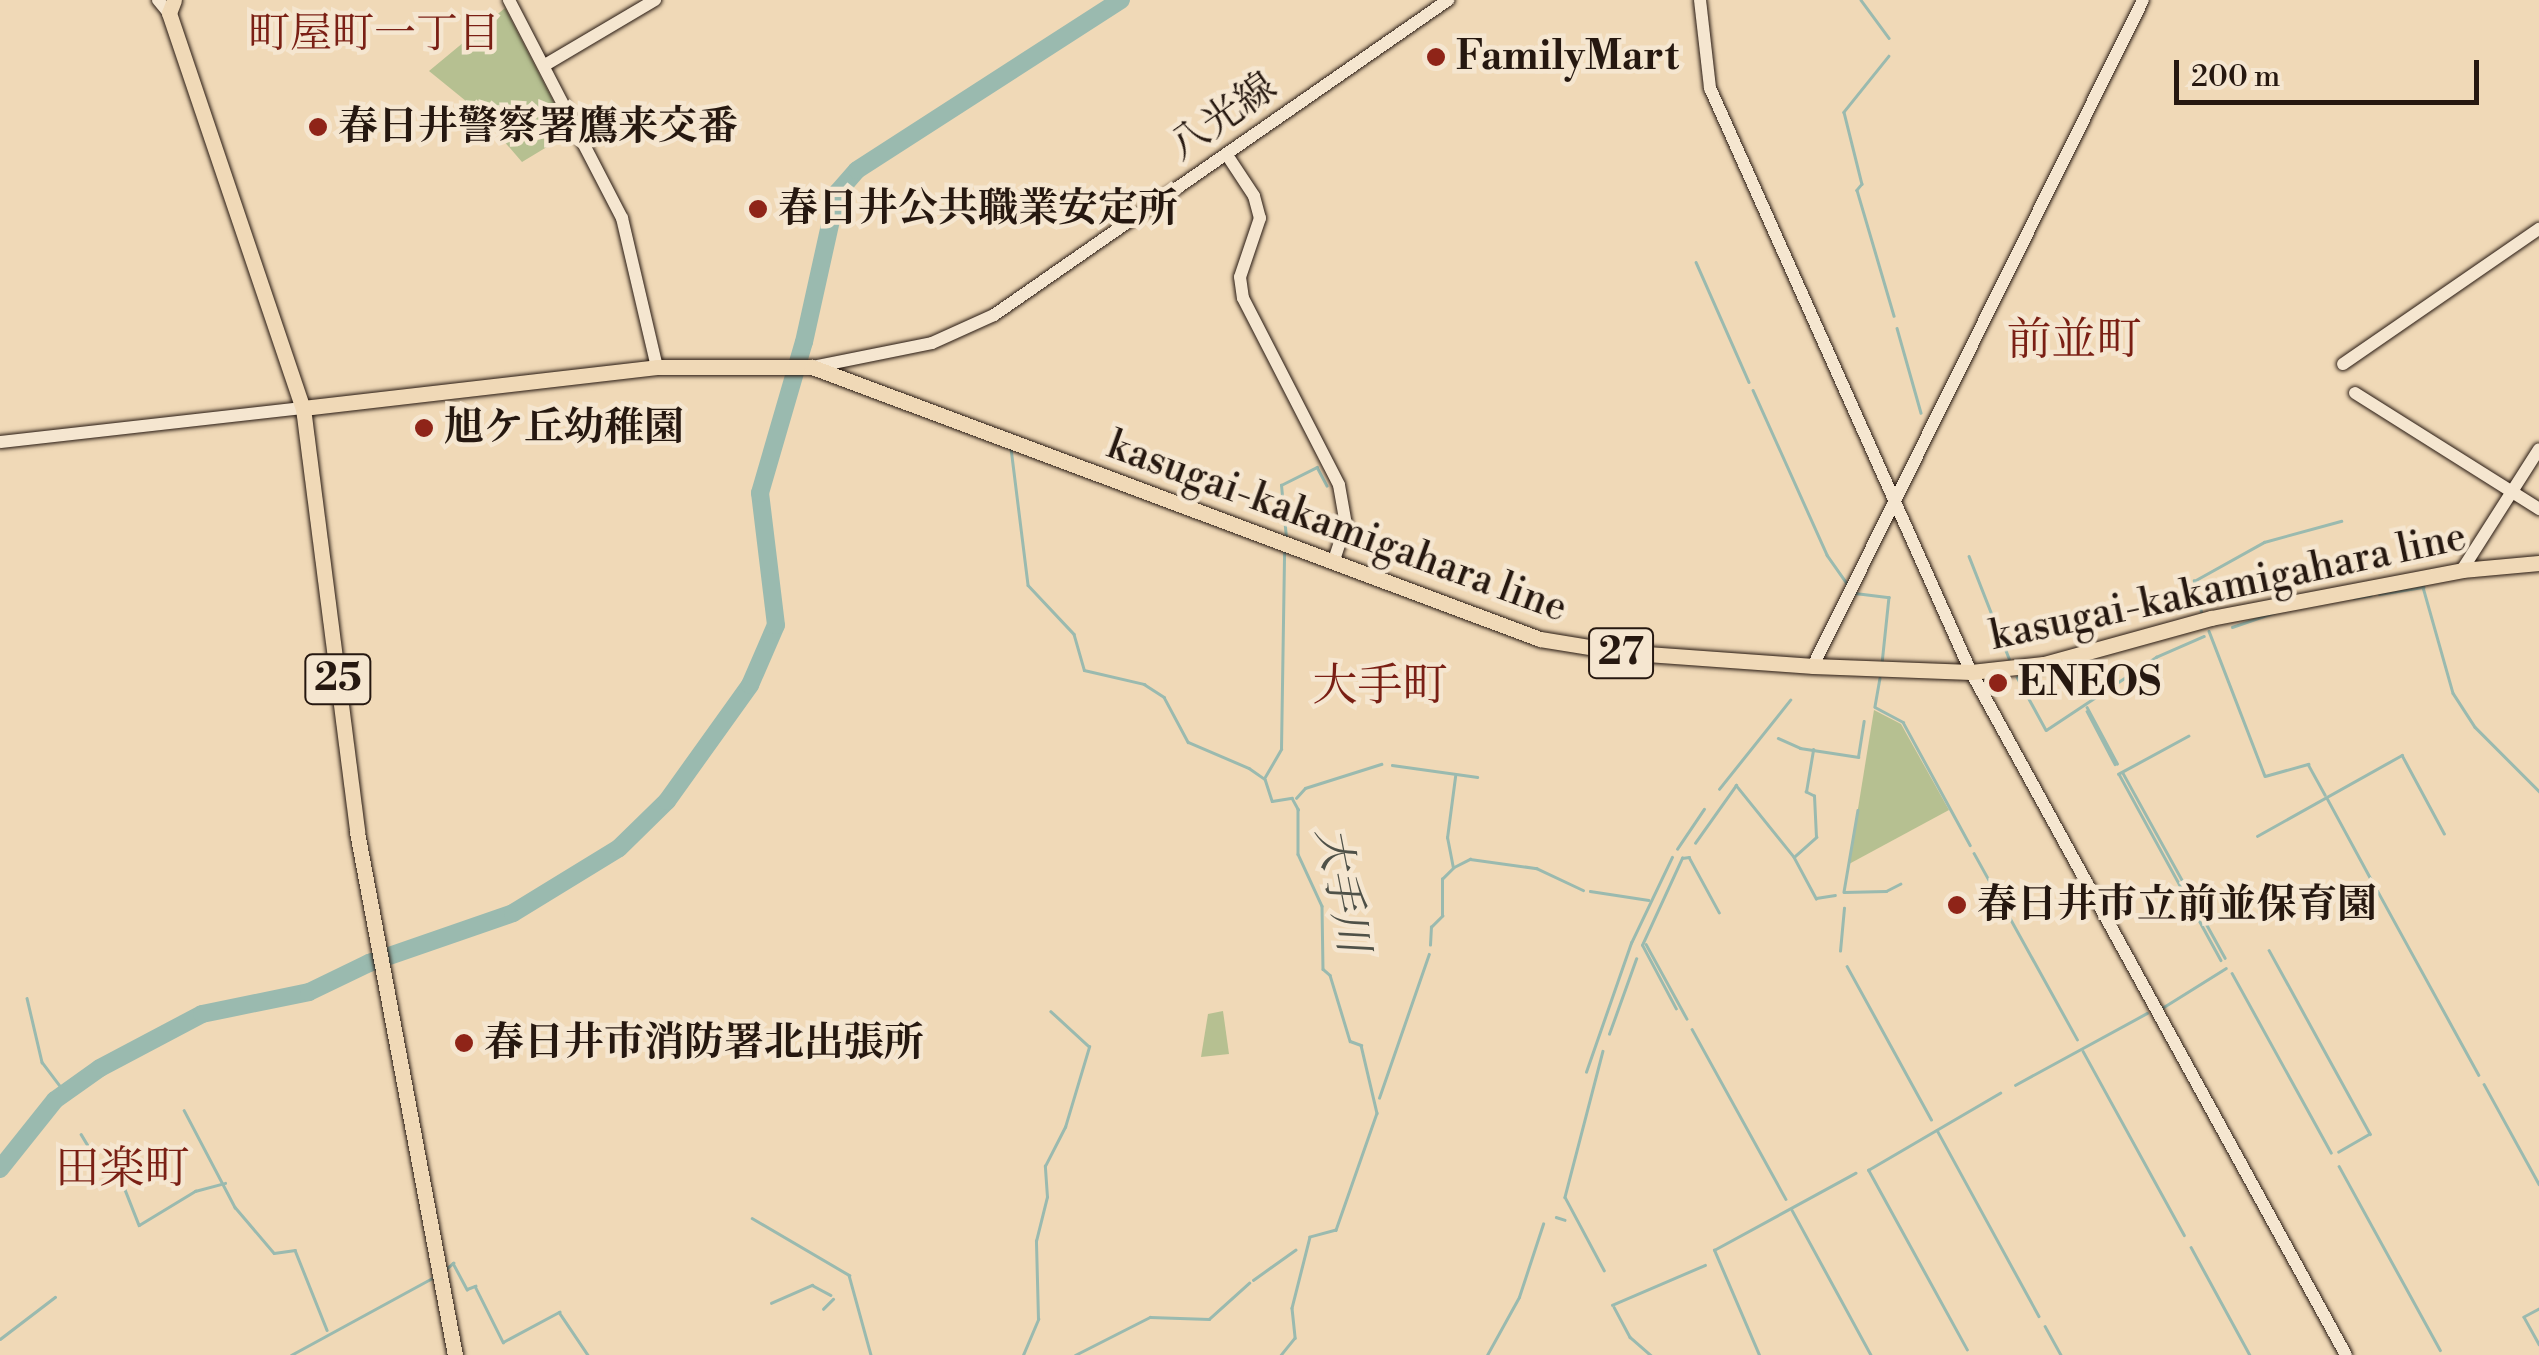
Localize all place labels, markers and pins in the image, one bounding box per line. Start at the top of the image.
place label: FamilyMart [1456,33,1679,81]
marker: FamilyMart [1425,46,1447,68]
place label: 春日井警察署鷹来交番 [338,103,738,151]
marker: 春日井警察署鷹来交番 [307,116,329,138]
place label: 春日井公共職業安定所 [778,185,1178,233]
marker: 春日井公共職業安定所 [747,198,769,220]
place label: 旭ケ丘幼稚園 [444,404,684,452]
marker: 旭ケ丘幼稚園 [413,417,435,439]
place label: ENEOS [2018,659,2161,707]
marker: ENEOS [1987,672,2009,694]
place label: 春日井市立前並保育園 [1977,881,2377,929]
marker: 春日井市立前並保育園 [1946,894,1968,916]
place label: 春日井市消防署北出張所 [484,1019,924,1067]
marker: 春日井市消防署北出張所 [453,1032,475,1054]

